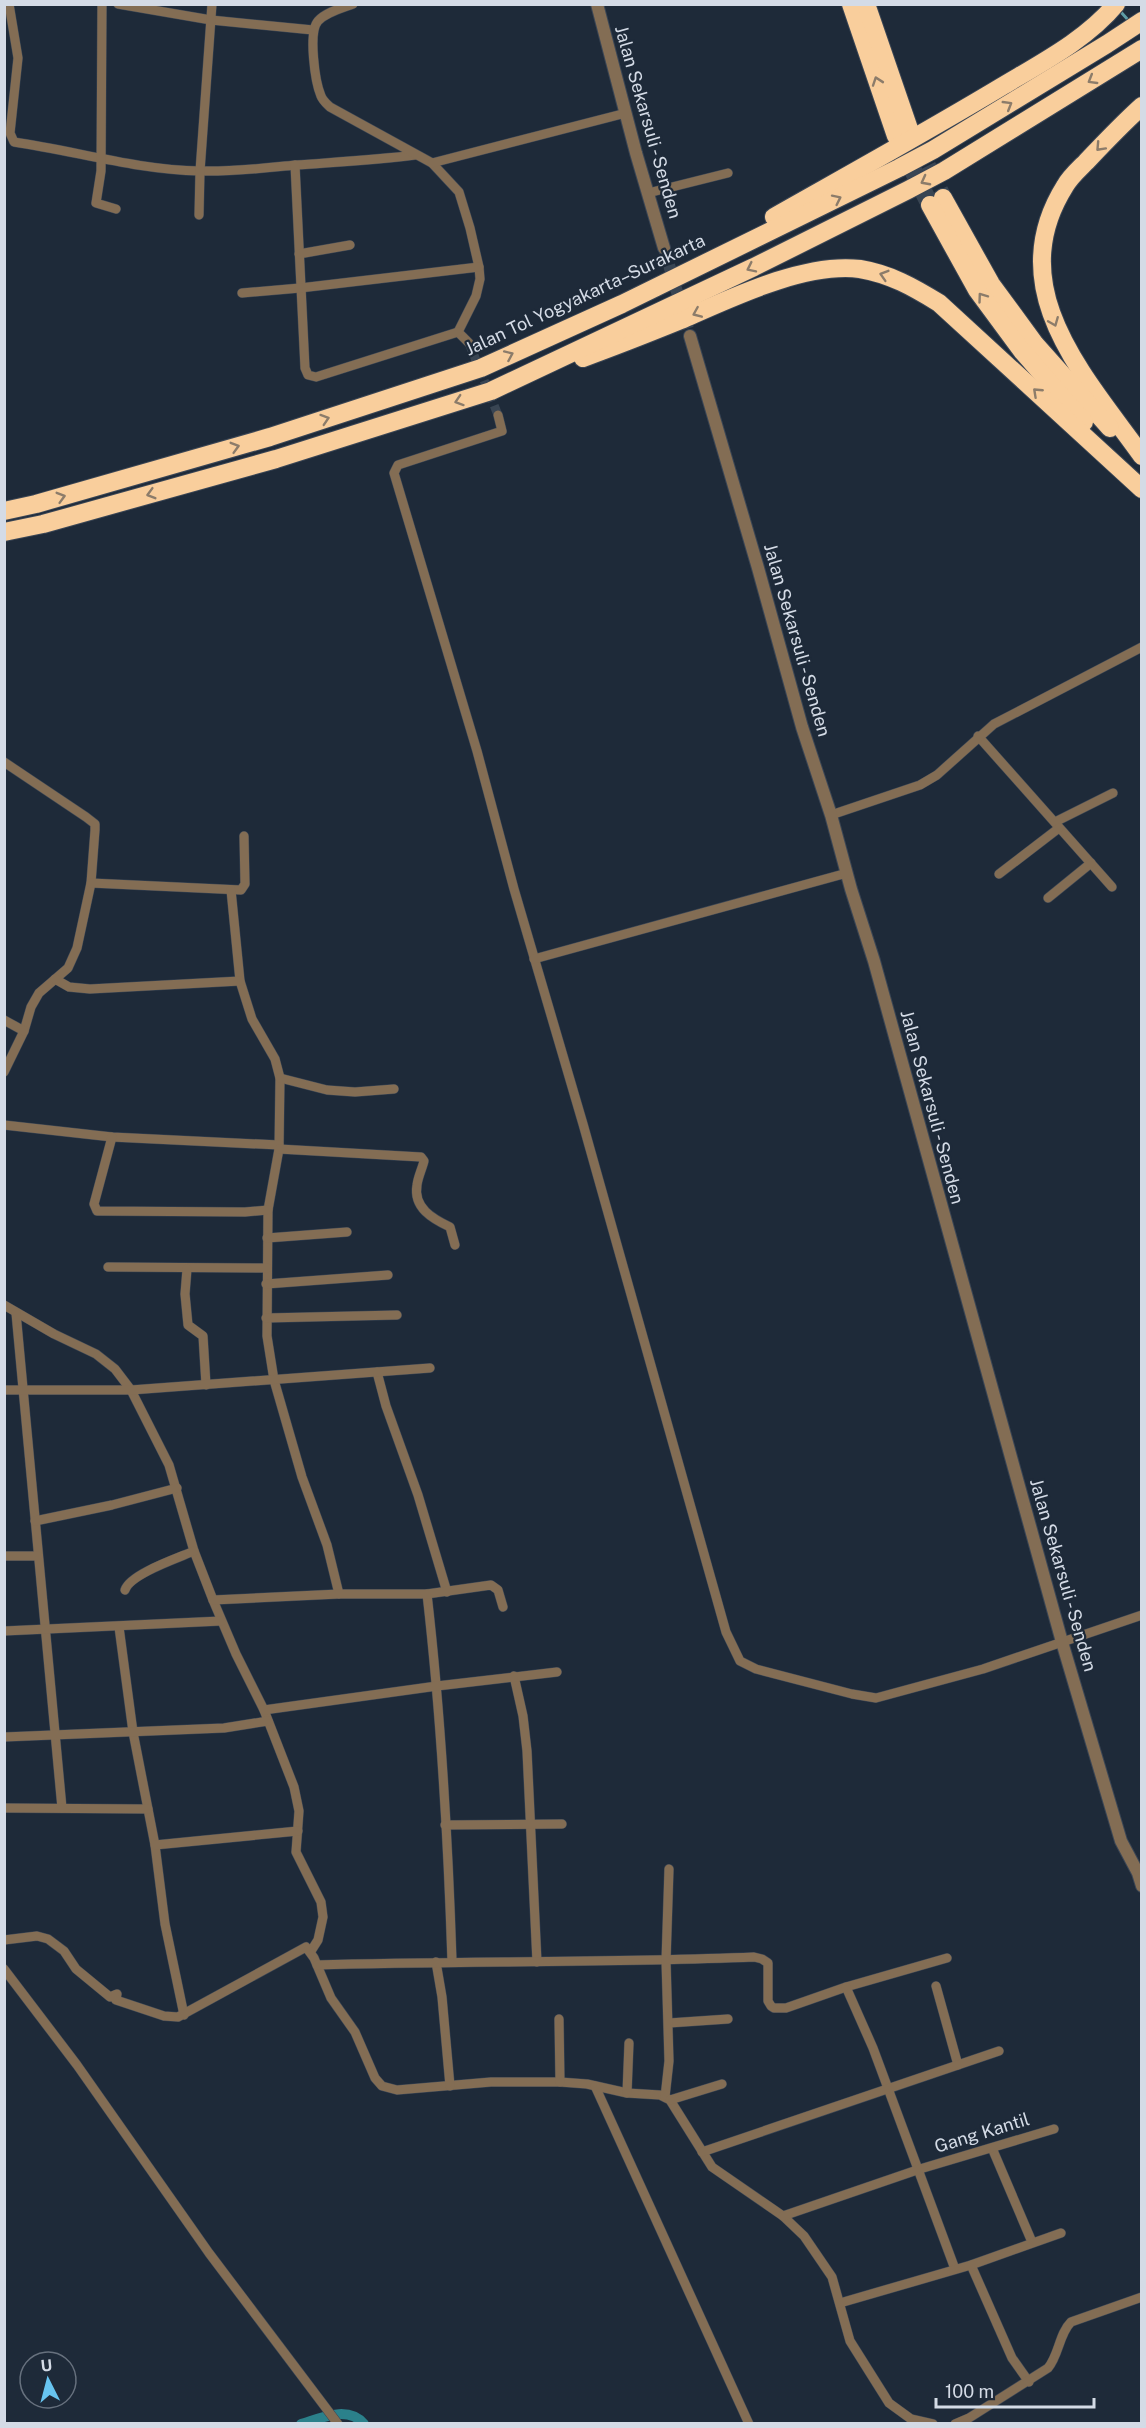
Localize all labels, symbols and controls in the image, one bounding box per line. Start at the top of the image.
street label: Jalan Sekarsuli - Senden [611,23,686,221]
one-way arrow [1088,73,1098,85]
one-way arrow [872,76,884,86]
one-way arrow [1002,100,1012,112]
one-way arrow [1096,141,1107,151]
one-way arrow [921,174,931,185]
one-way arrow [830,194,841,206]
street label: Jalan Tol Yogyakarta–Surakarta [461,229,708,360]
one-way arrow [746,261,757,273]
one-way arrow [879,270,890,282]
one-way arrow [978,292,989,303]
one-way arrow [692,306,703,318]
one-way arrow [1047,316,1059,327]
one-way arrow [503,351,514,363]
one-way arrow [1034,388,1044,399]
one-way arrow [454,394,465,406]
one-way arrow [319,414,330,426]
one-way arrow [230,442,240,455]
one-way arrow [146,487,156,499]
one-way arrow [55,492,66,504]
street label: Jalan Sekarsuli - Senden [760,541,835,739]
street label: Jalan Sekarsuli - Senden [896,1008,969,1206]
street label: Jalan Sekarsuli - Senden [1026,1476,1101,1674]
street label: Gang Kantil [932,2108,1032,2157]
north arrow [18,2350,78,2410]
text: U [40,2356,53,2376]
scale bar [936,2371,1094,2409]
text: 100 m [945,2381,994,2402]

